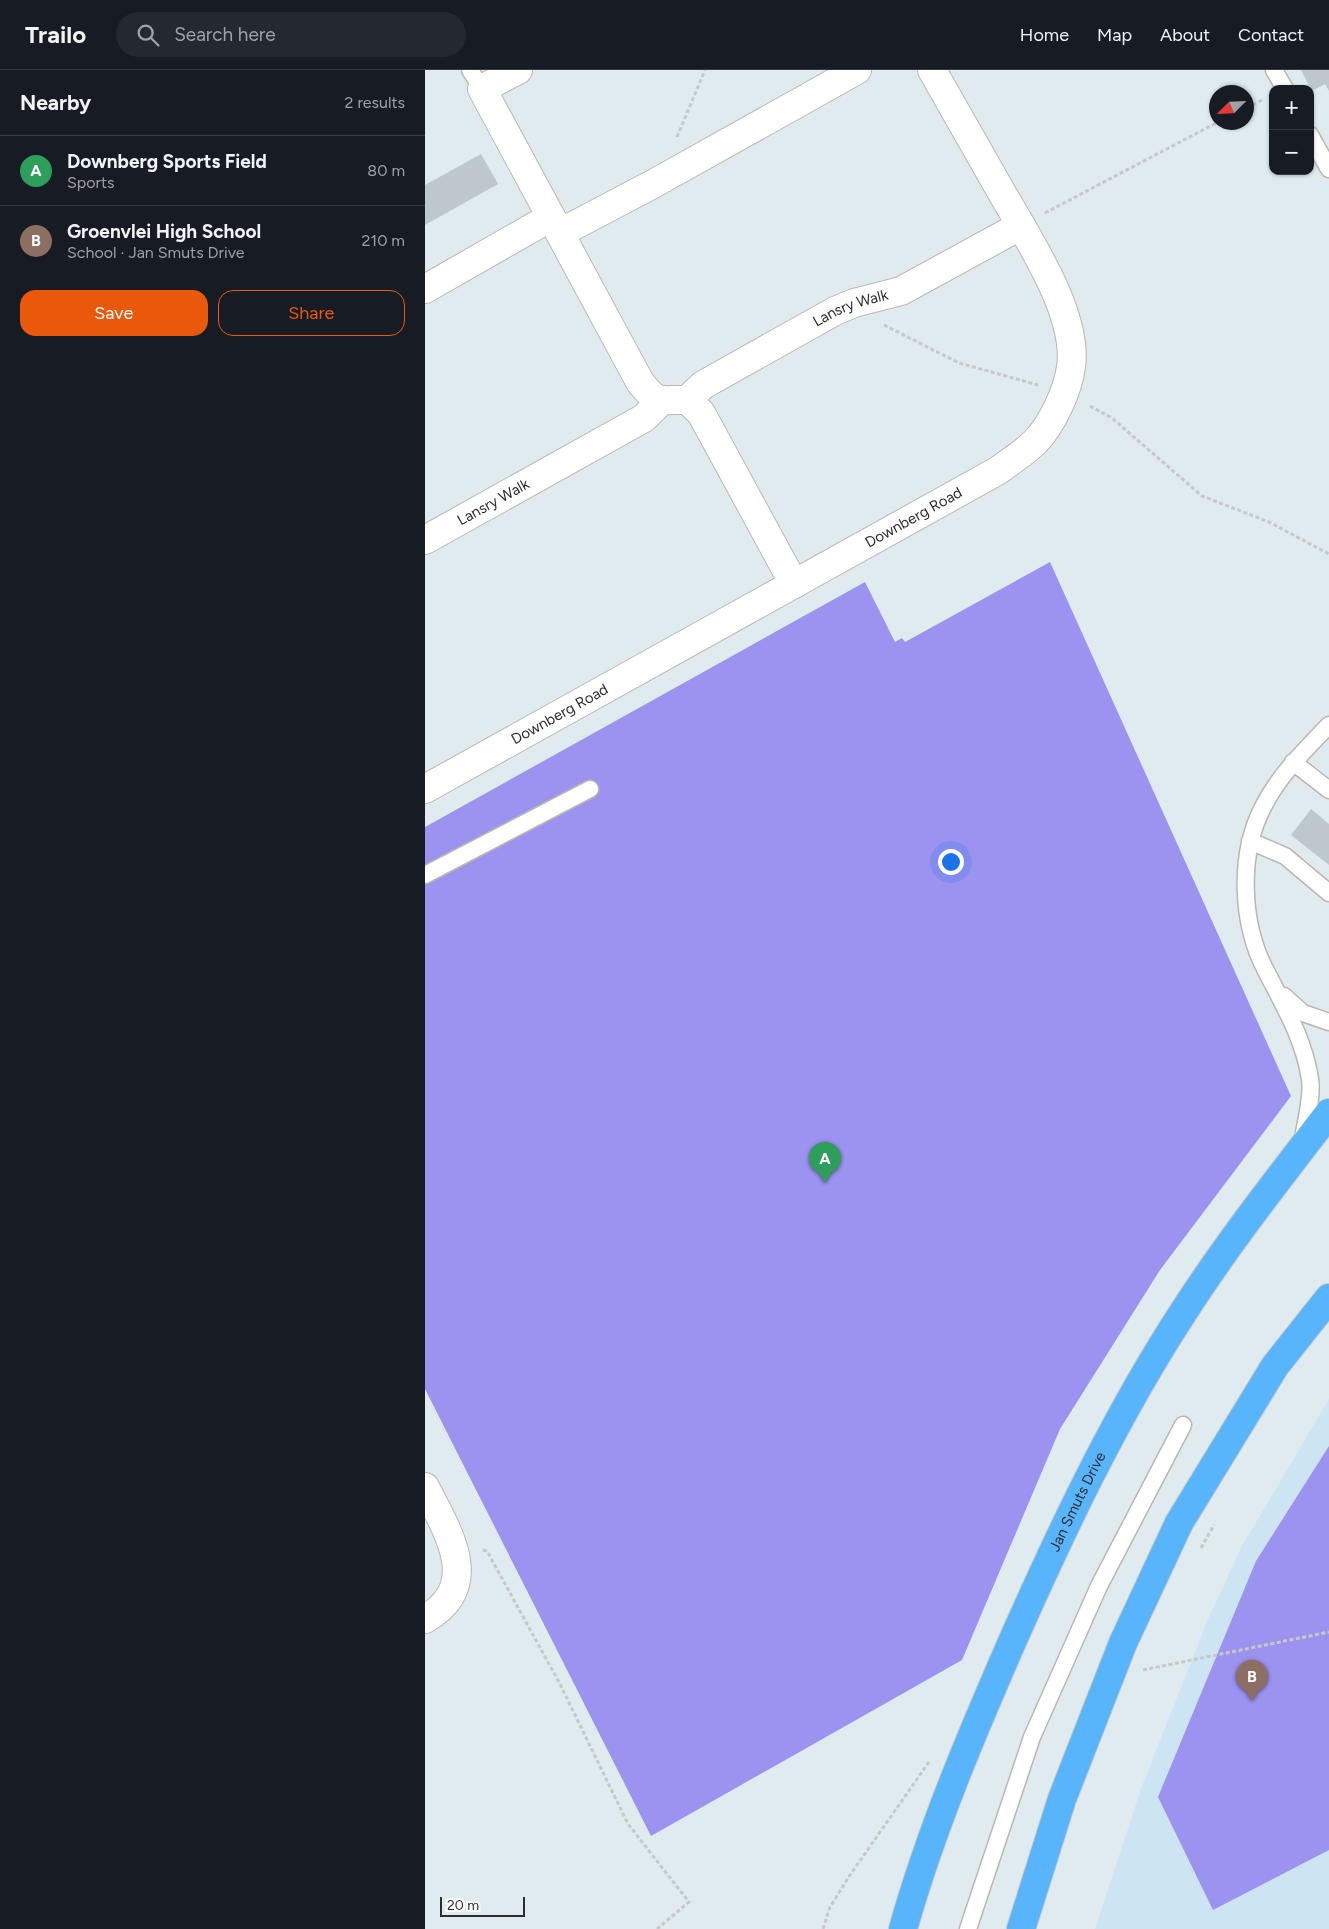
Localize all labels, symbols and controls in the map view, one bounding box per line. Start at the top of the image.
search box [116,12,466,57]
text: Trailo [25,20,86,49]
icon: search [134,21,162,49]
text: Search here [174,23,276,46]
text: Home [1020,24,1069,46]
text: Map [1097,24,1132,46]
text: About [1160,24,1210,46]
text: Contact [1238,24,1304,46]
north arrow [1209,85,1254,130]
map controls [1269,85,1314,175]
button: + [1269,85,1314,130]
text: Nearby [20,90,91,115]
text: 2 results [345,93,405,112]
button: − [1269,130,1314,175]
text: Downberg Sports Field [67,150,267,173]
text: A [30,161,42,180]
text: 80 m [367,161,405,180]
text: Sports [67,173,114,192]
text: Groenvlei High School [67,220,261,243]
text: B [31,231,41,250]
text: 210 m [362,231,405,250]
text: School · Jan Smuts Drive [67,243,245,262]
street label: Lansry Walk [810,285,891,331]
button: Save [20,290,208,336]
button: Share [218,290,405,336]
street label: Lansry Walk [454,474,533,529]
street label: Downberg Road [862,483,965,552]
street label: Downberg Road [508,680,611,748]
your location [938,849,964,875]
pin: A [809,1142,841,1183]
street label: Jan Smuts Drive [1045,1449,1110,1555]
pin: B [1236,1660,1268,1701]
scale bar [440,1894,525,1917]
text: 20 m [447,1897,479,1914]

